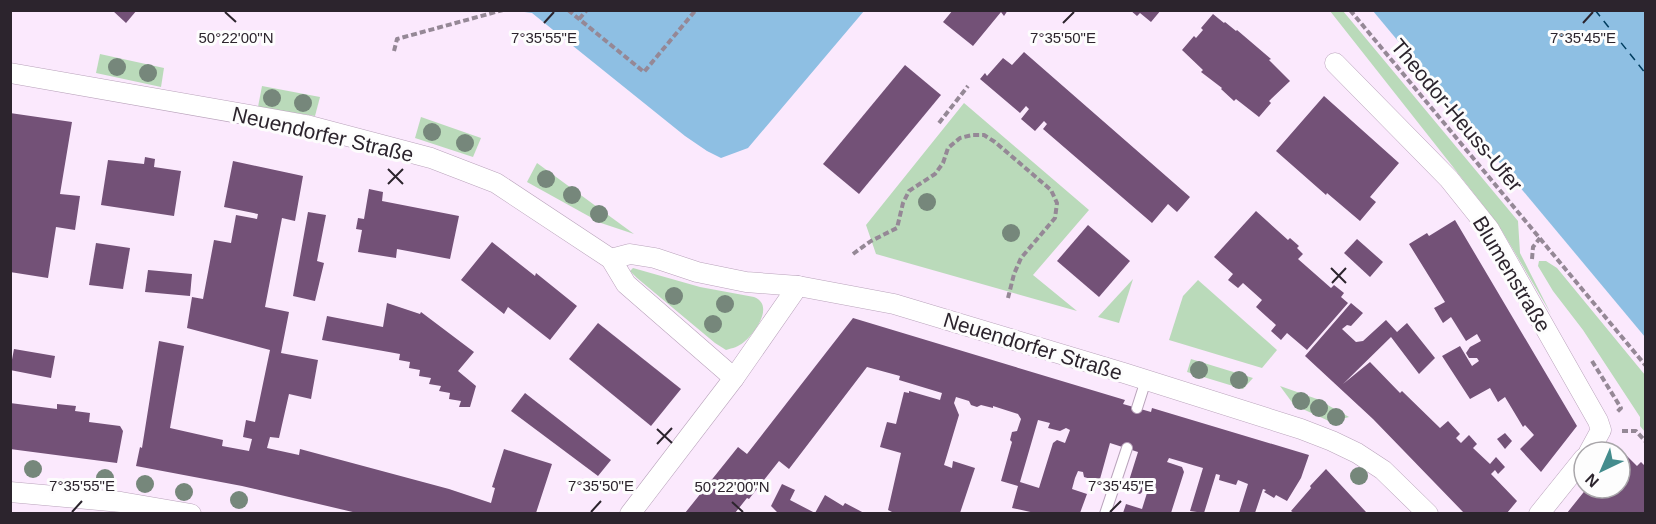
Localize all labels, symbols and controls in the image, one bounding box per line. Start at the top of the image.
text: 50°22'00"N [198,29,274,46]
text: 7°35'55"E [511,29,577,46]
text: 7°35'50"E [1030,29,1096,46]
text: 7°35'45"E [1550,29,1616,46]
street label: Theodor-Heuss-Ufer [1387,34,1527,196]
street label: Neuendorfer Straße [230,102,416,166]
street label: Blumenstraße [1468,212,1556,336]
street label: Neuendorfer Straße [941,308,1125,384]
north arrow [1572,440,1632,500]
text: N [1582,470,1602,491]
text: 7°35'55"E [49,477,115,494]
text: 7°35'50"E [568,477,634,494]
text: 7°35'45"E [1088,477,1154,494]
text: 50°22'00"N [694,478,770,495]

